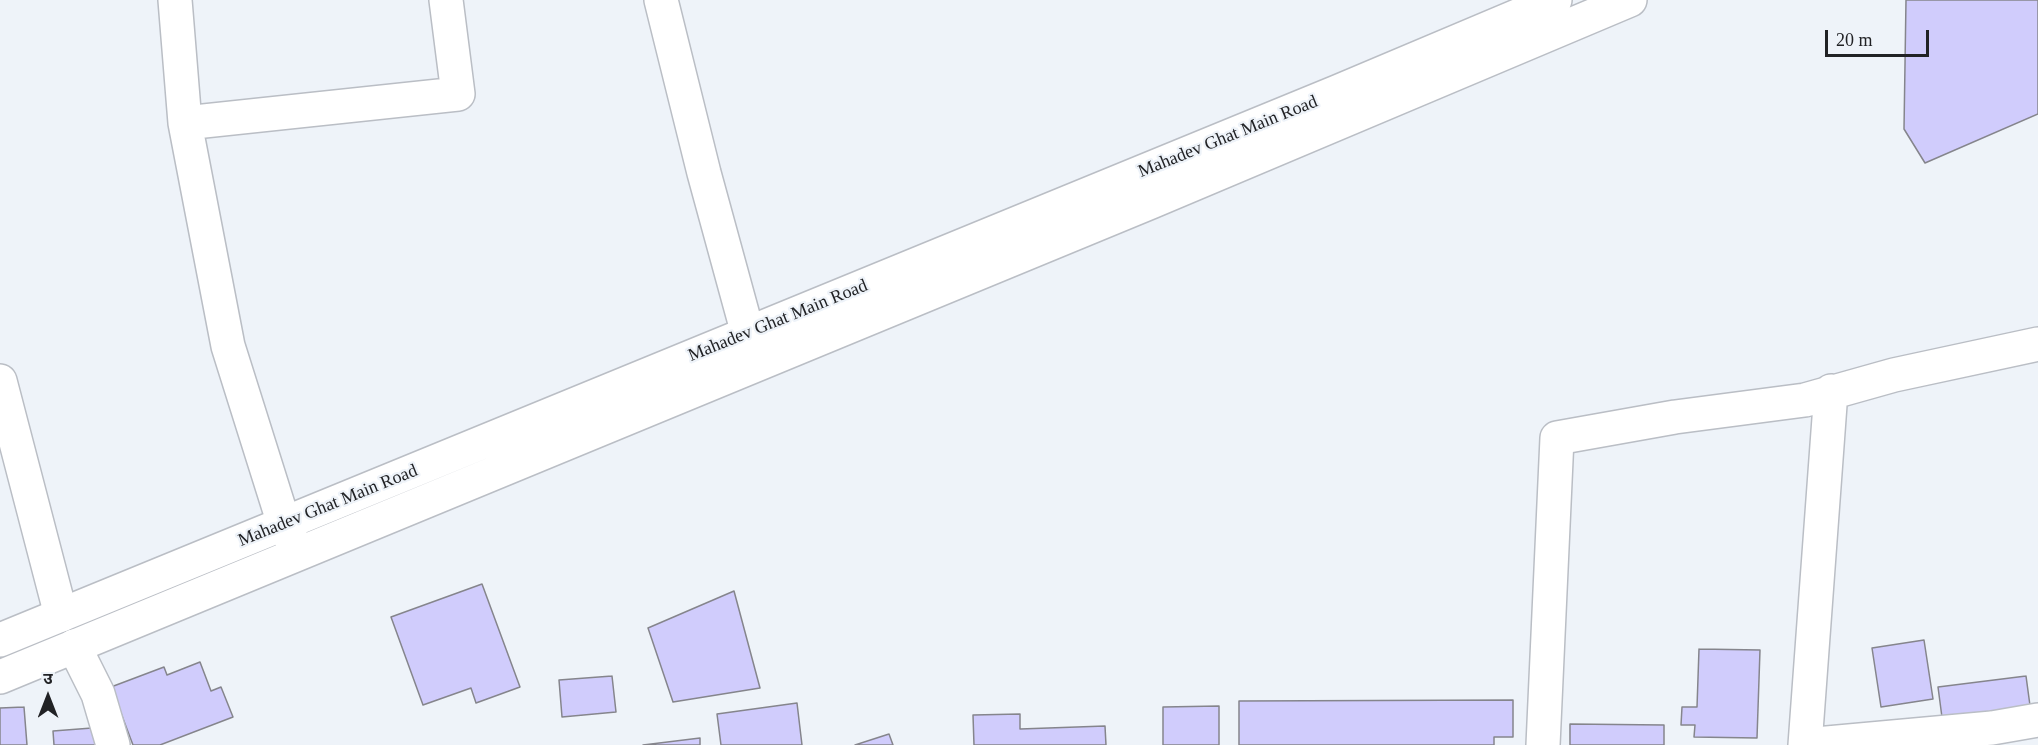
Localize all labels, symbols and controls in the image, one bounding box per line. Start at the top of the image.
scale bar [1828,18,1932,56]
text: 20 m [1836,30,1873,50]
street label: Mahadev Ghat Main Road [1135,91,1321,183]
street label: Mahadev Ghat Main Road [685,275,871,367]
street label: Mahadev Ghat Main Road [235,460,421,552]
north arrow [18,667,78,727]
text: उ [43,670,53,687]

